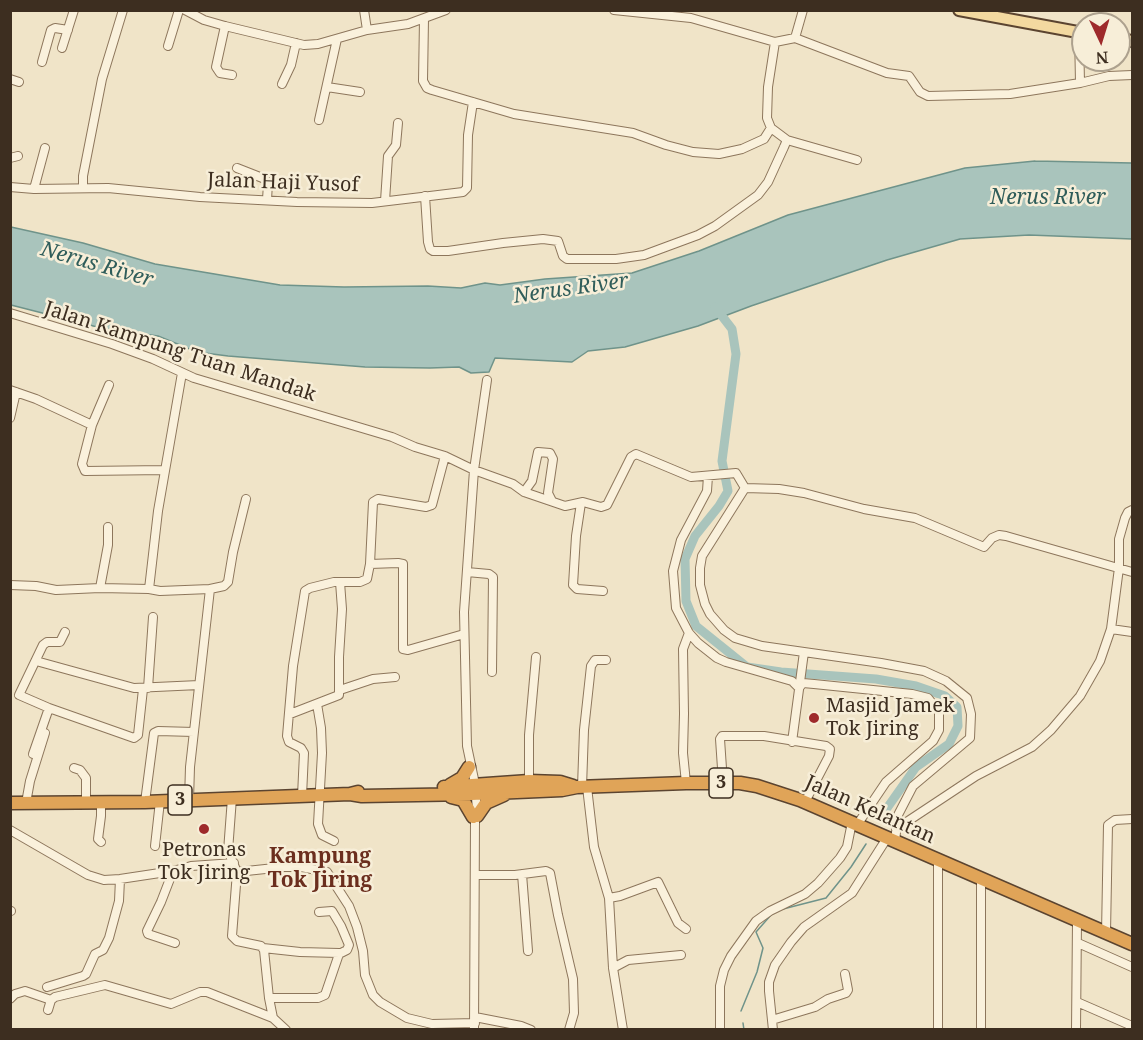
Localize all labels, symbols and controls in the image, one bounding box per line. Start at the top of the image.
north arrow [1071,12,1131,72]
text: N [1095,47,1109,69]
street label: Jalan Haji Yusof [207,168,359,198]
water label: Nerus River [990,185,1106,211]
water label: Nerus River [38,237,156,293]
water label: Nerus River [512,268,630,310]
street label: Jalan Kampung Tuan Mandak [41,297,319,407]
place label: Masjid Jamek Tok Jiring [826,694,955,741]
marker: Masjid Jamek Tok Jiring [807,711,821,725]
road number: 3 [709,768,733,798]
street label: Jalan Kelantan [801,771,939,849]
road number: 3 [168,785,192,815]
marker: Petronas Tok Jiring [197,822,211,836]
place label: Petronas Tok Jiring [158,838,250,885]
district label: Kampung Tok Jiring [268,844,372,894]

